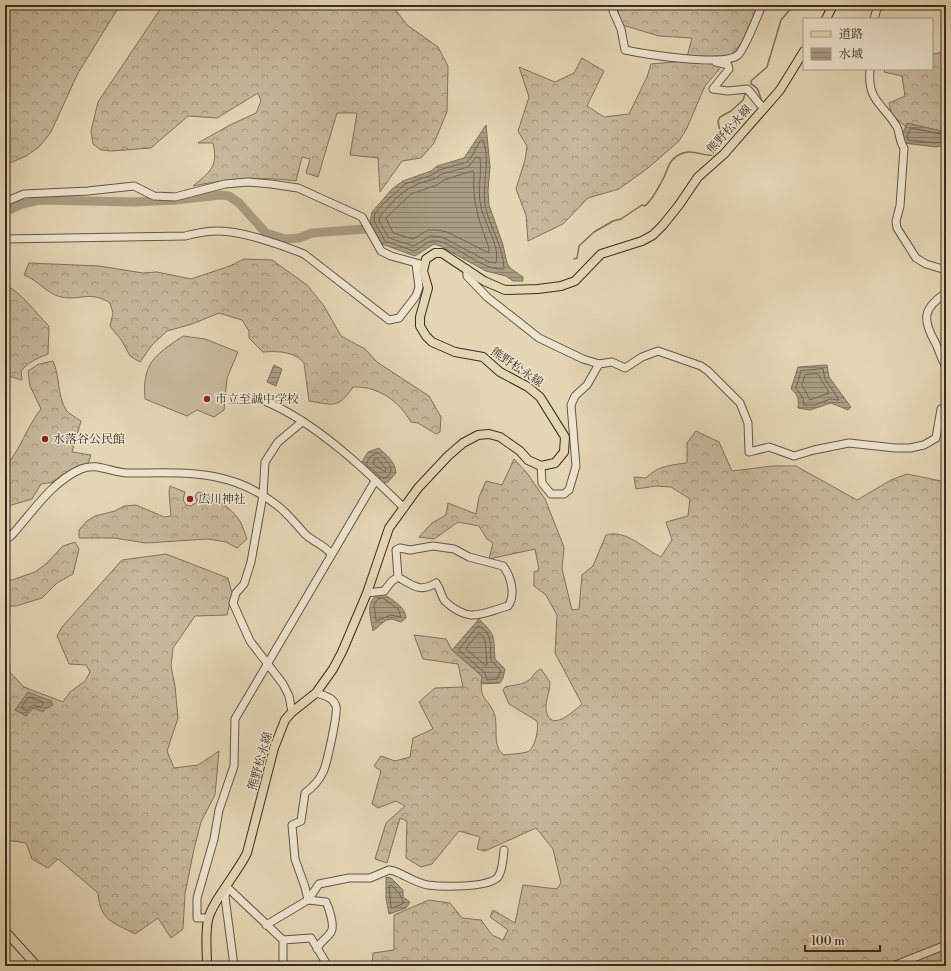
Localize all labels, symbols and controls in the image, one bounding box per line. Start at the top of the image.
legend [803,18,933,70]
text: 道路 [839,27,863,42]
text: 水域 [839,47,863,62]
street label: 熊野松永線 [704,102,755,157]
street label: 熊野松永線 [488,344,546,390]
place label: 市立至誠中学校 [215,392,299,407]
marker: 市立至誠中学校 [202,394,212,404]
place label: 水落谷公民館 [53,432,125,447]
marker: 水落谷公民館 [40,434,50,444]
place label: 広川神社 [198,492,246,507]
marker: 広川神社 [185,494,195,504]
street label: 熊野松永線 [245,730,276,792]
scale bar [805,927,880,953]
text: 100 m [811,934,845,949]

